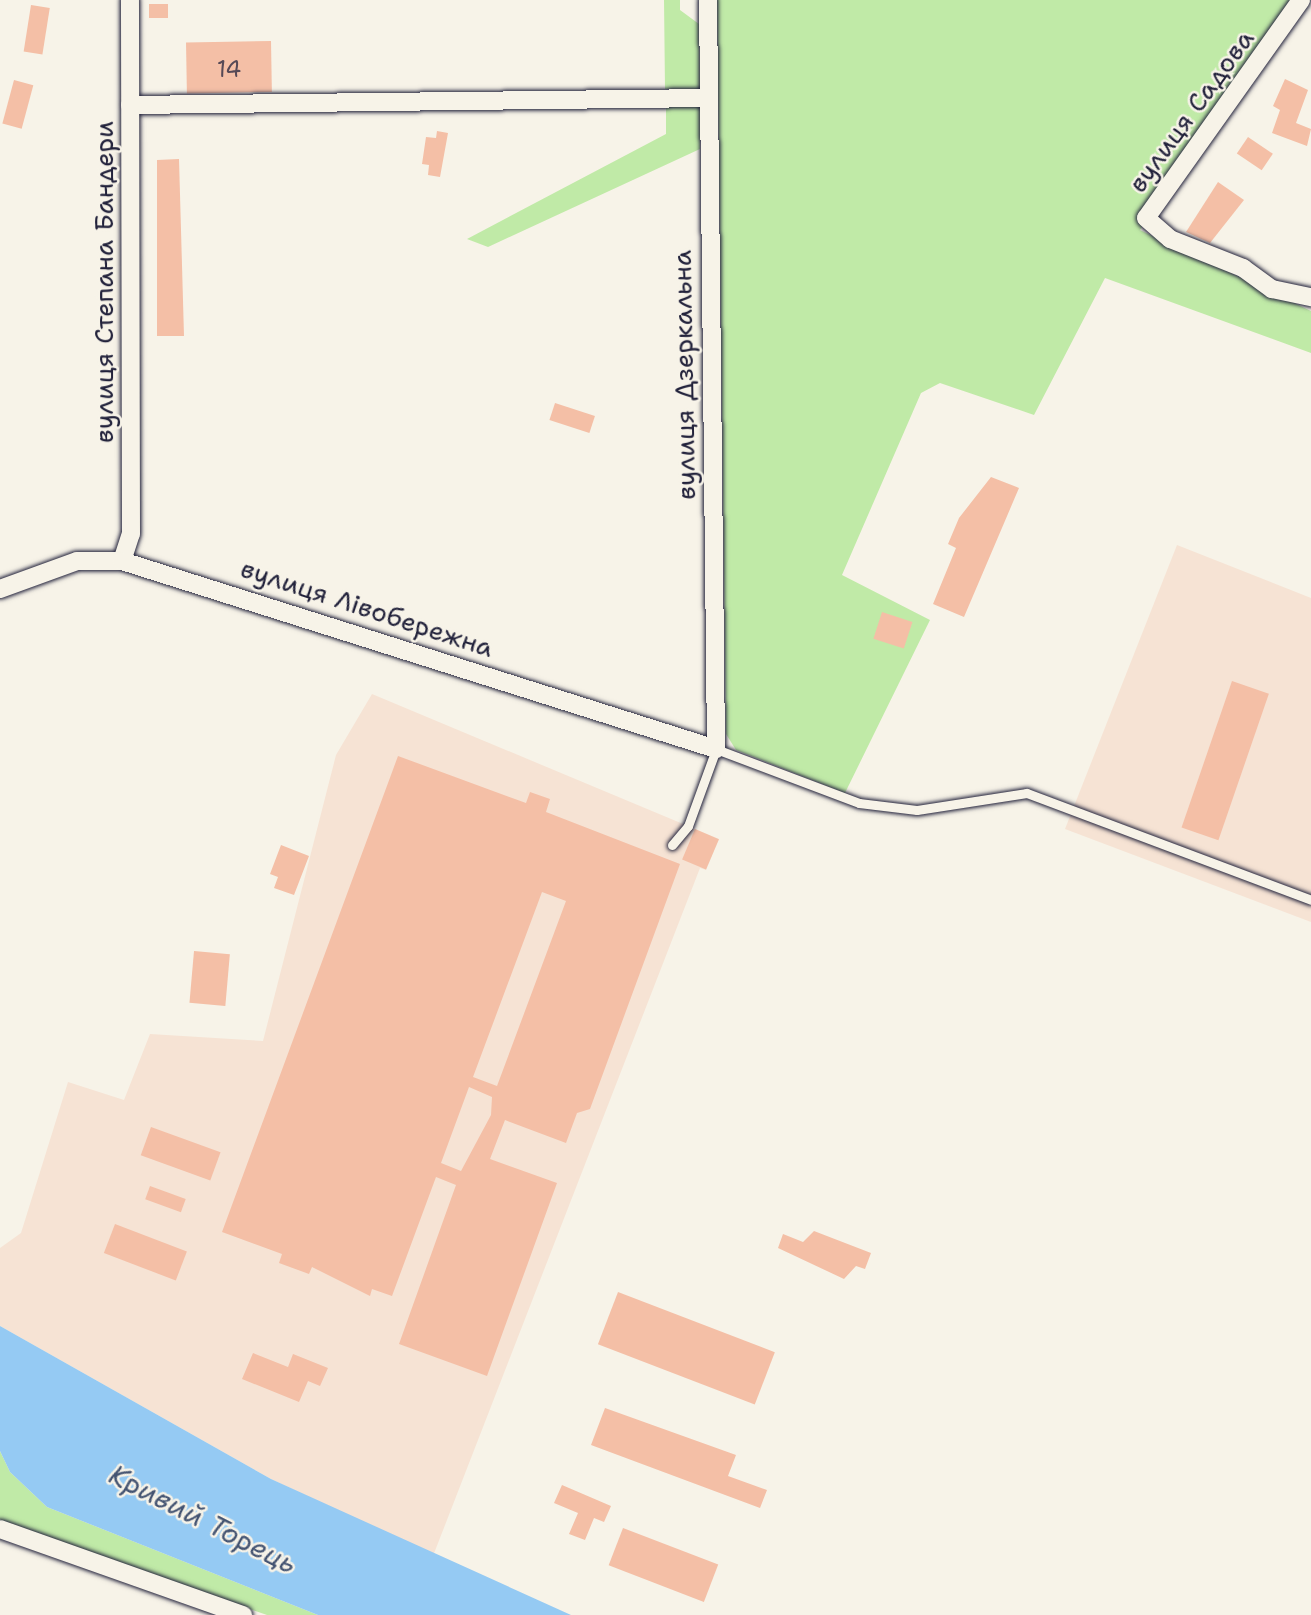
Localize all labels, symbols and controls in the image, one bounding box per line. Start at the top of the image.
street label: вулиця Садова [1122,24,1260,198]
house number: 14 [217,55,241,83]
street label: вулиця Степана Бандери [88,121,120,443]
street label: вулиця Дзеркальна [666,250,702,500]
street label: вулиця Лівобережна [237,552,497,664]
water label: Кривий Торець [104,1457,302,1581]

